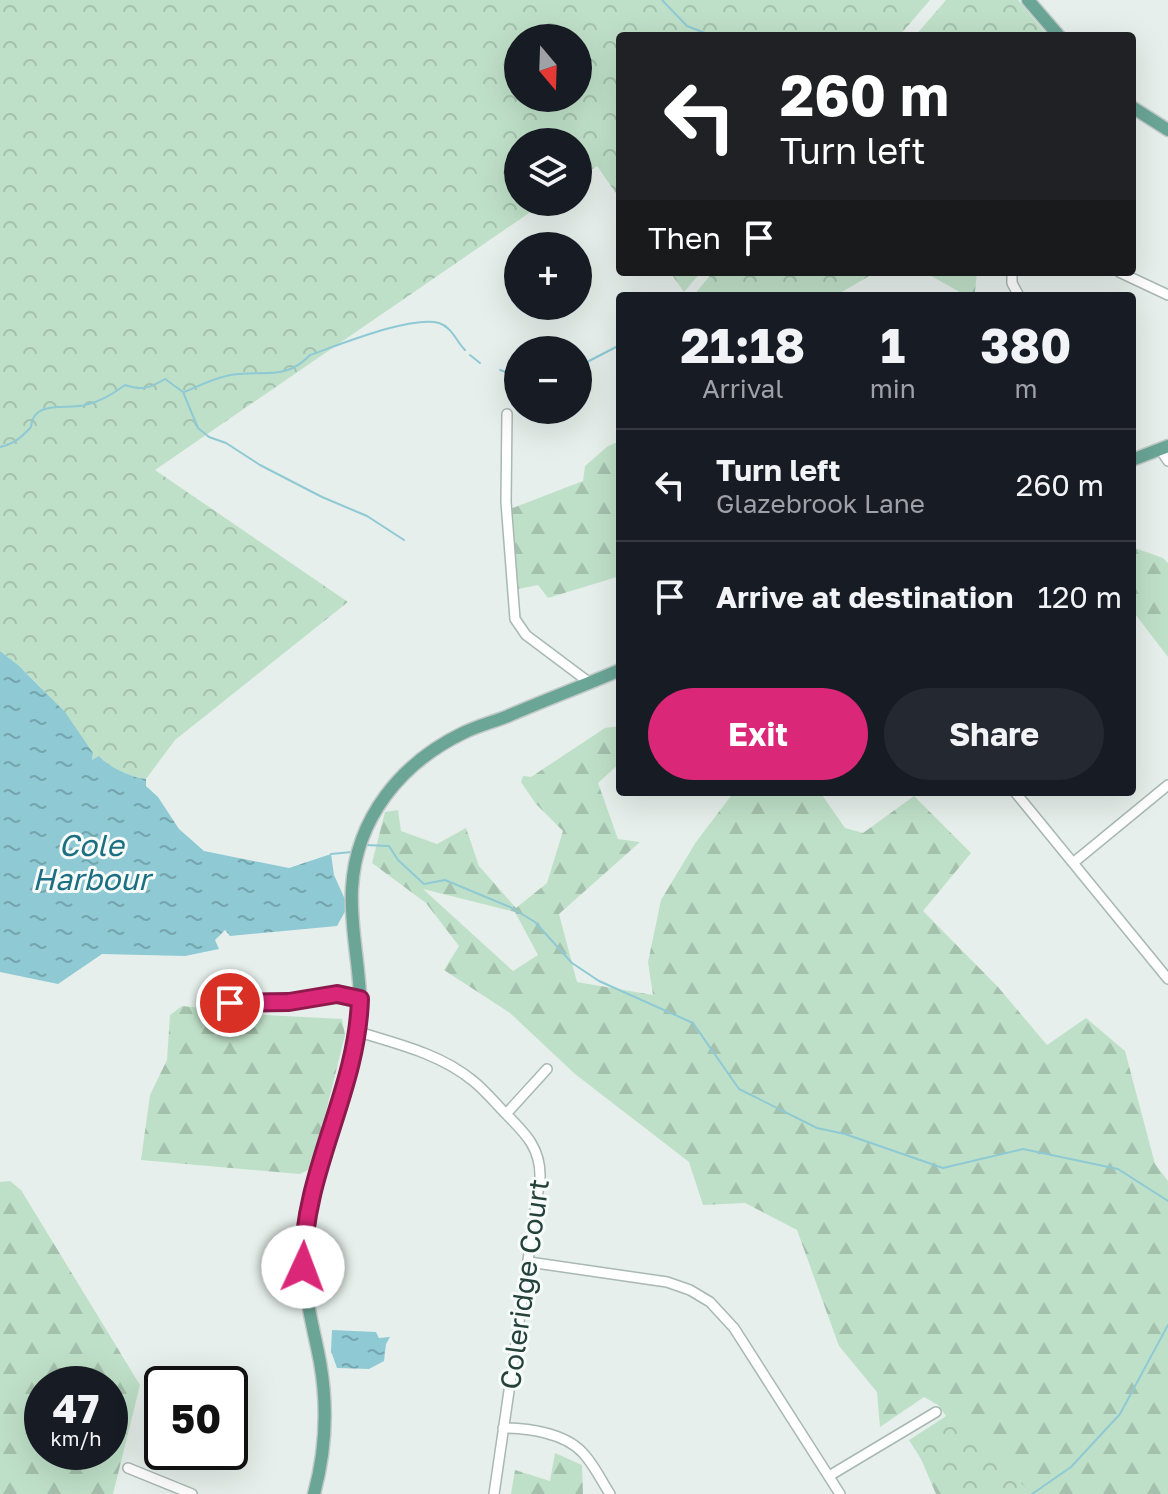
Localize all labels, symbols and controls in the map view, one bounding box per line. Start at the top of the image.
north arrow [504,24,592,112]
map controls [504,24,592,424]
text: 260 m [780,61,949,128]
icon: left [648,64,752,168]
button: layers [504,128,592,216]
text: Turn left [780,129,926,172]
icon: arrive [737,216,781,260]
text: Then [648,220,721,256]
button: + [504,232,592,320]
text: 21:18 [681,316,805,374]
text: 1 [880,316,905,374]
text: 380 [980,316,1071,374]
button: − [504,336,592,424]
text: Arrival [702,373,784,404]
text: min [870,373,916,404]
text: m [1014,373,1037,404]
text: Turn left [716,452,841,488]
icon: left [648,463,692,507]
text: 260 m [1016,467,1104,503]
text: Glazebrook Lane [716,488,925,519]
icon: arrive [648,575,692,619]
text: Arrive at destination [716,579,1013,615]
text: 120 m [1037,579,1122,615]
button: Exit [648,688,868,780]
button: Share [884,688,1104,780]
water label: Cole Harbour [32,827,154,897]
pin [196,969,264,1037]
icon: arrive [208,981,252,1025]
street label: Coleridge Court [493,1177,555,1391]
position arrow [261,1225,345,1309]
speed limit sign: 50 [144,1366,248,1470]
text: 47 [53,1384,99,1432]
text: km/h [51,1426,101,1450]

